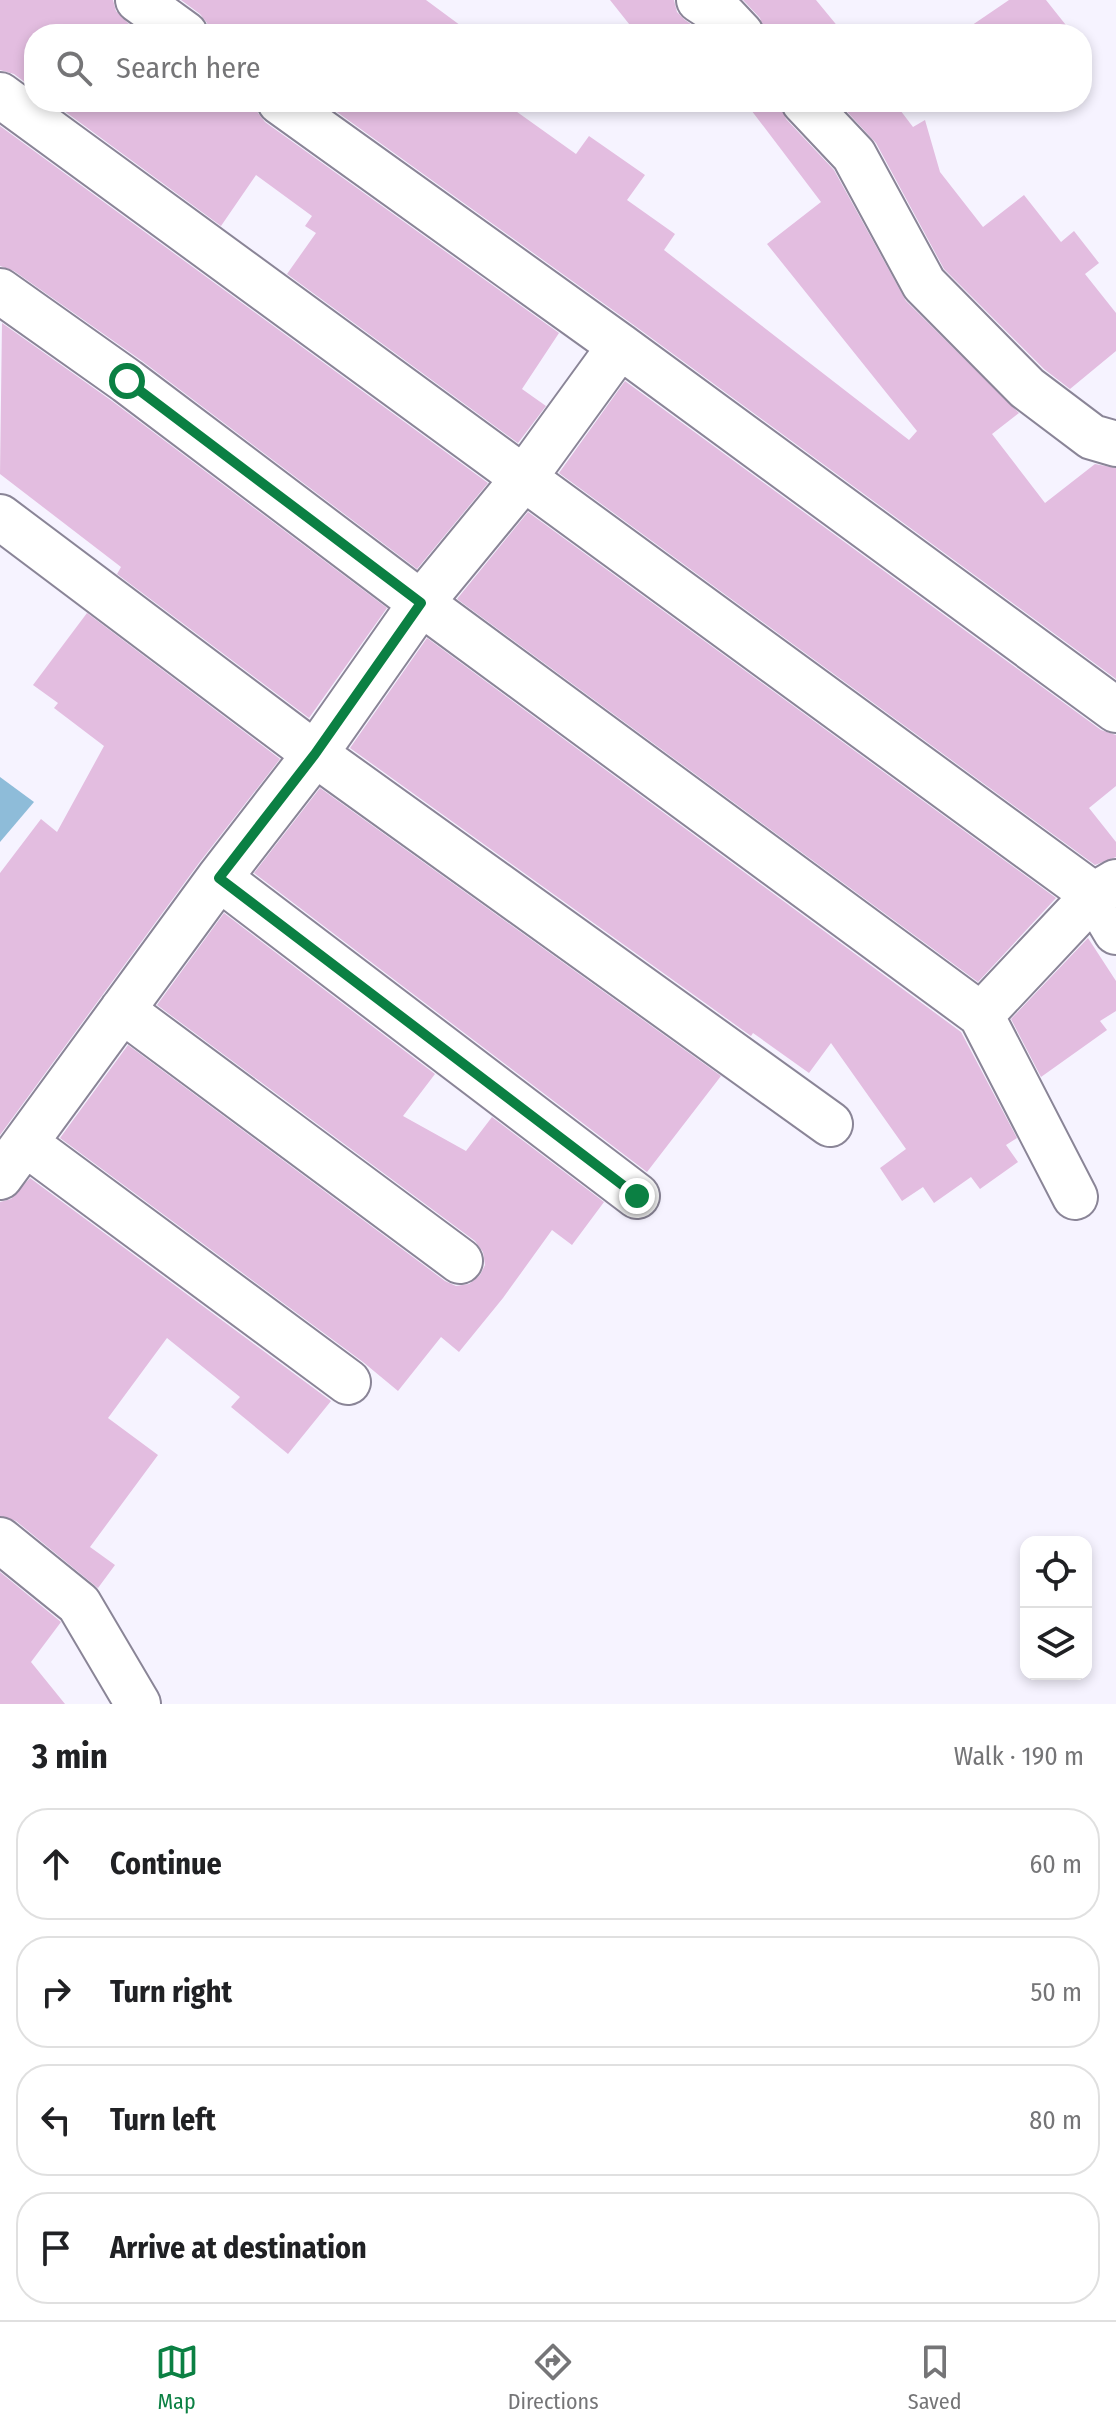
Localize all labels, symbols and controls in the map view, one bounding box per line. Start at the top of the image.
search box [24,24,1092,112]
icon: search [52,46,96,90]
text: Search here [116,50,261,86]
route start [109,363,145,399]
route end [619,1178,655,1214]
map controls [1020,1536,1092,1680]
button: locate [1020,1536,1092,1608]
button: layers [1020,1608,1092,1680]
text: 3 min [32,1736,108,1777]
text: Walk · 190 m [954,1741,1084,1772]
icon: ahead [34,1842,78,1886]
text: Continue [110,1846,222,1882]
text: 60 m [1029,1849,1082,1880]
icon: right [34,1970,78,2014]
text: Turn right [110,1974,232,2010]
text: 50 m [1030,1977,1082,2008]
icon: left [34,2098,78,2142]
text: Turn left [110,2102,216,2138]
text: 80 m [1029,2105,1082,2136]
icon: arrive [34,2226,78,2270]
text: Arrive at destination [110,2230,367,2266]
tab: Map [155,2340,199,2415]
tab: Directions [508,2340,599,2415]
tab: Saved [908,2340,961,2415]

